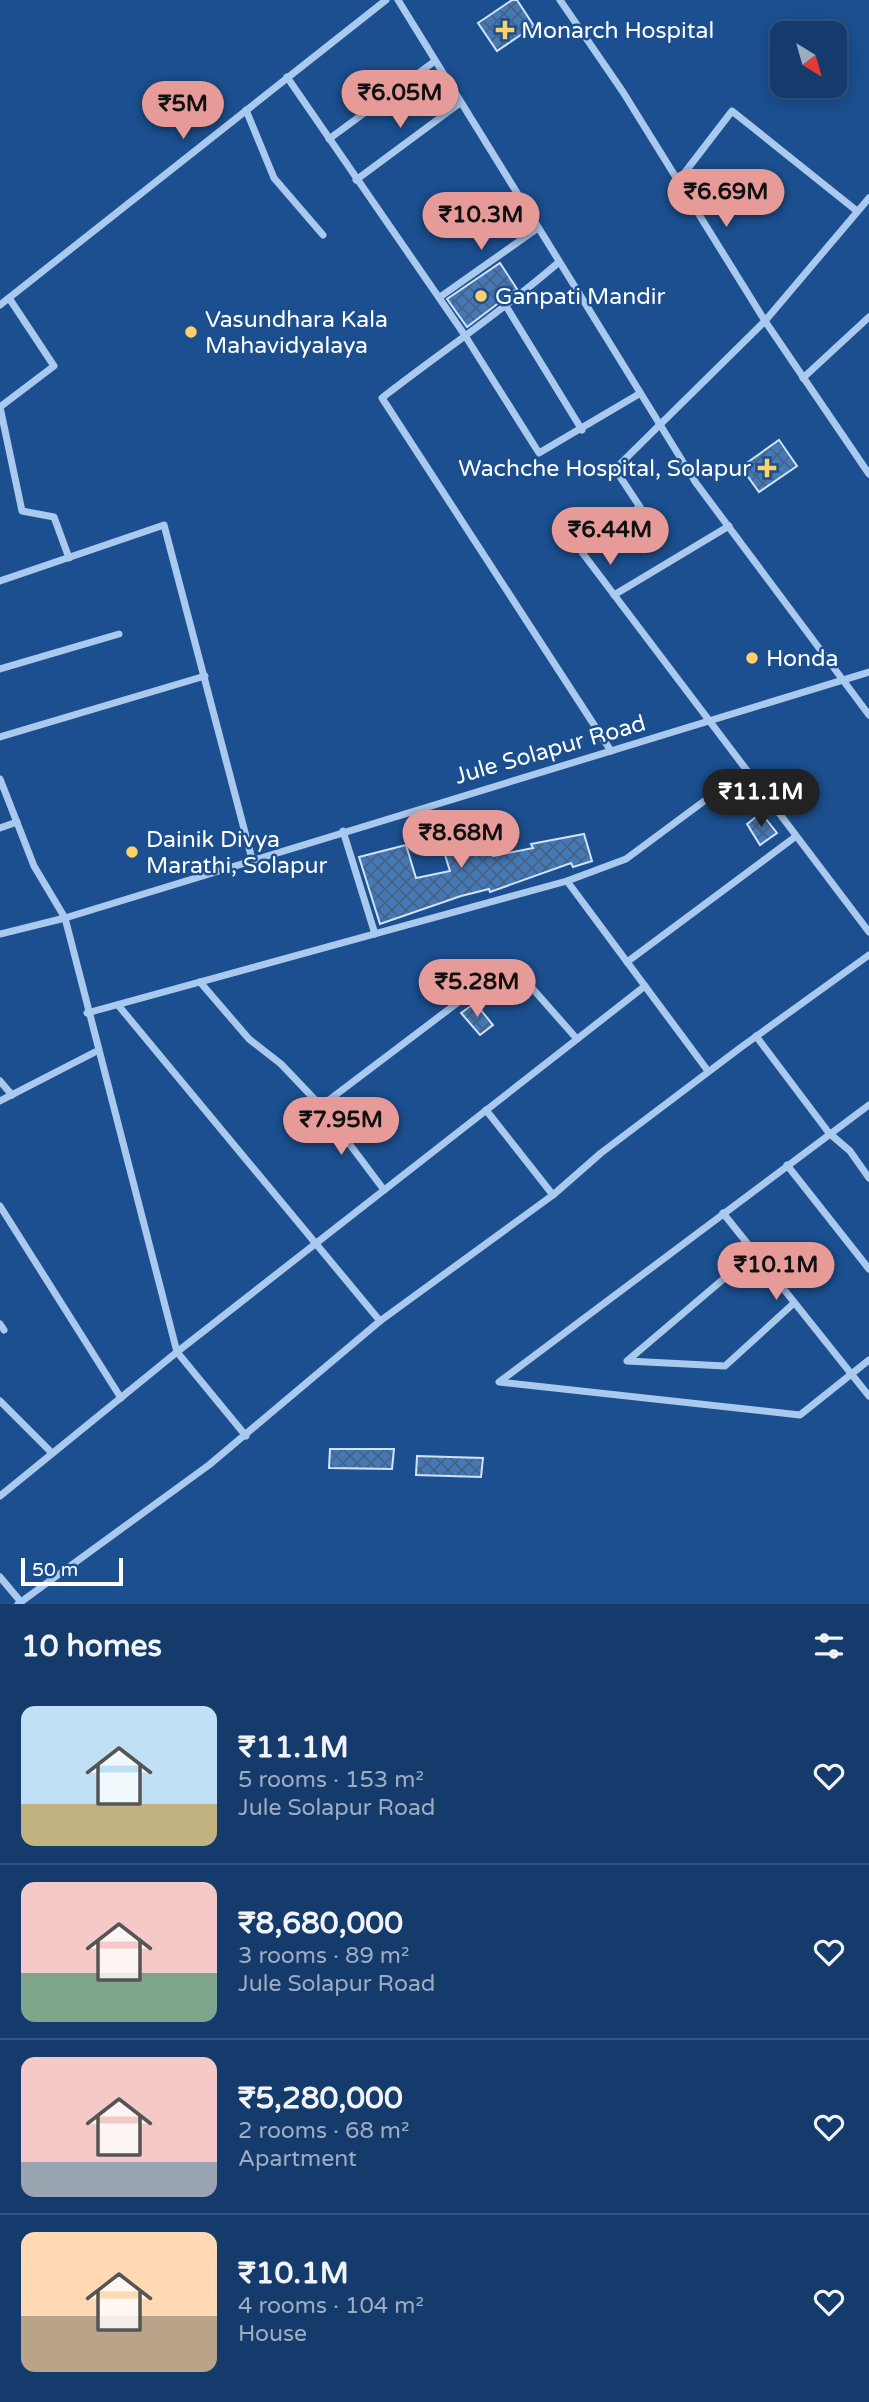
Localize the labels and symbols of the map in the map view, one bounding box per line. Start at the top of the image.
place label: Monarch Hospital [521,17,714,45]
marker: Monarch Hospital [495,20,515,40]
north arrow [770,21,847,98]
pin: ₹6.05M [343,71,457,130]
pin: ₹5M [149,82,217,141]
pin: ₹6.69M [669,170,783,229]
pin: ₹10.3M [424,192,538,252]
place label: Ganpati Mandir [495,283,665,311]
marker: Ganpati Mandir [473,288,489,304]
place label: Vasundhara Kala Mahavidyalaya [205,306,388,360]
marker: Vasundhara Kala Mahavidyalaya [183,324,199,340]
place label: Wachche Hospital, Solapur [458,455,751,483]
marker: Wachche Hospital, Solapur [757,458,777,478]
pin: ₹6.44M [553,508,667,567]
place label: Honda [766,645,838,673]
marker: Honda [744,650,760,666]
street label: Jule Solapur Road [452,709,649,791]
pin: ₹11.1M [704,770,818,829]
pin: ₹8.68M [404,810,518,870]
place label: Dainik Divya Marathi, Solapur [146,826,327,880]
marker: Dainik Divya Marathi, Solapur [124,844,140,860]
pin: ₹5.28M [420,960,534,1019]
pin: ₹7.95M [284,1098,398,1157]
pin: ₹10.1M [719,1242,833,1302]
scale bar [21,1555,122,1587]

